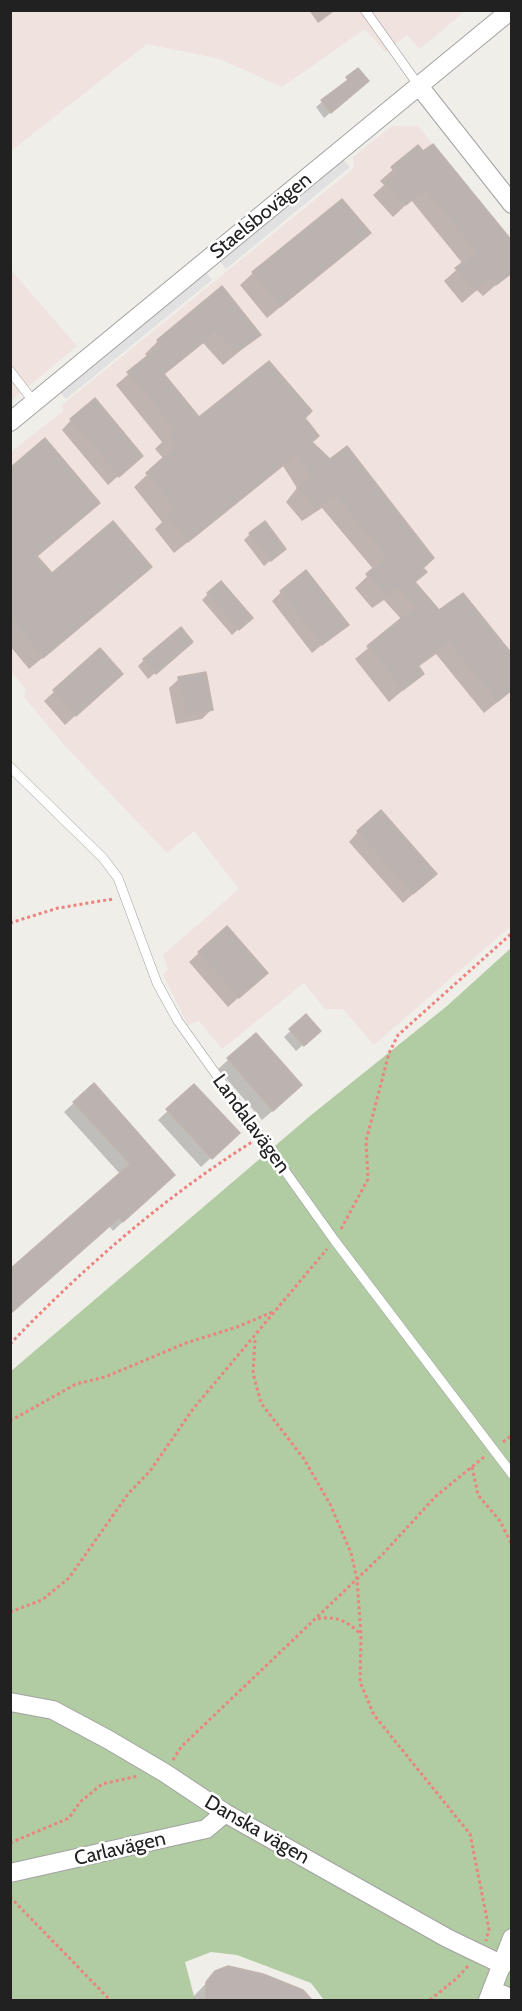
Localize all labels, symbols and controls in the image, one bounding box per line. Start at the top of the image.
street label: Staelsbovägen [205,168,317,264]
street label: Landalavägen [207,1070,295,1178]
street label: Danska vägen [200,1790,314,1870]
street label: Carlavägen [72,1827,168,1871]

